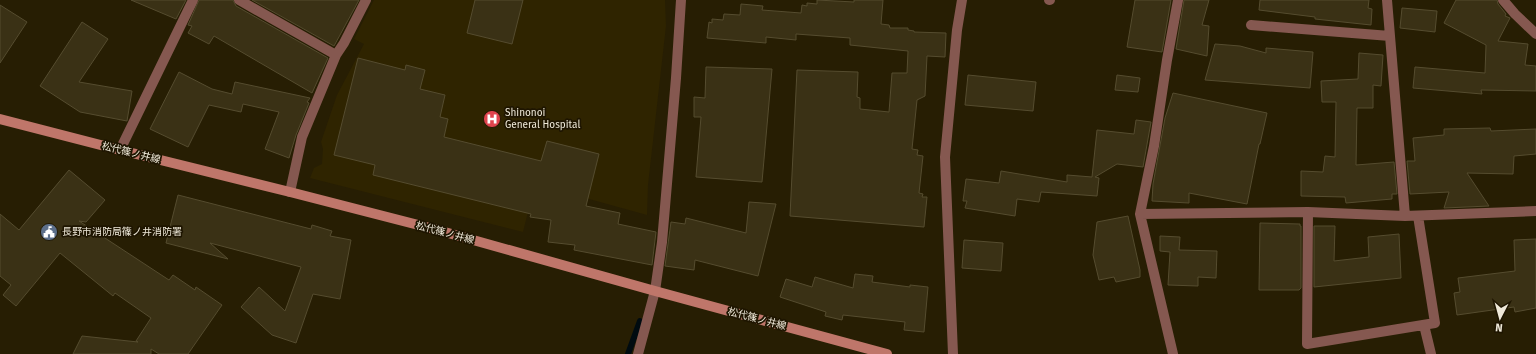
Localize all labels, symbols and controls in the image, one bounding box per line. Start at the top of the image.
place label: Shinonoi General Hospital [505,107,580,131]
hospital icon: Shinonoi General Hospital [482,109,502,129]
street label: 松代篠ノ井線 [100,140,162,166]
street label: 松代篠ノ井線 [414,219,476,247]
public building icon: 長野市消防局篠ノ井消防署 [39,222,59,242]
place label: 長野市消防局篠ノ井消防署 [62,226,182,238]
north arrow [1480,298,1520,338]
street label: 松代篠ノ井線 [726,305,788,333]
text: N [1495,321,1503,334]

